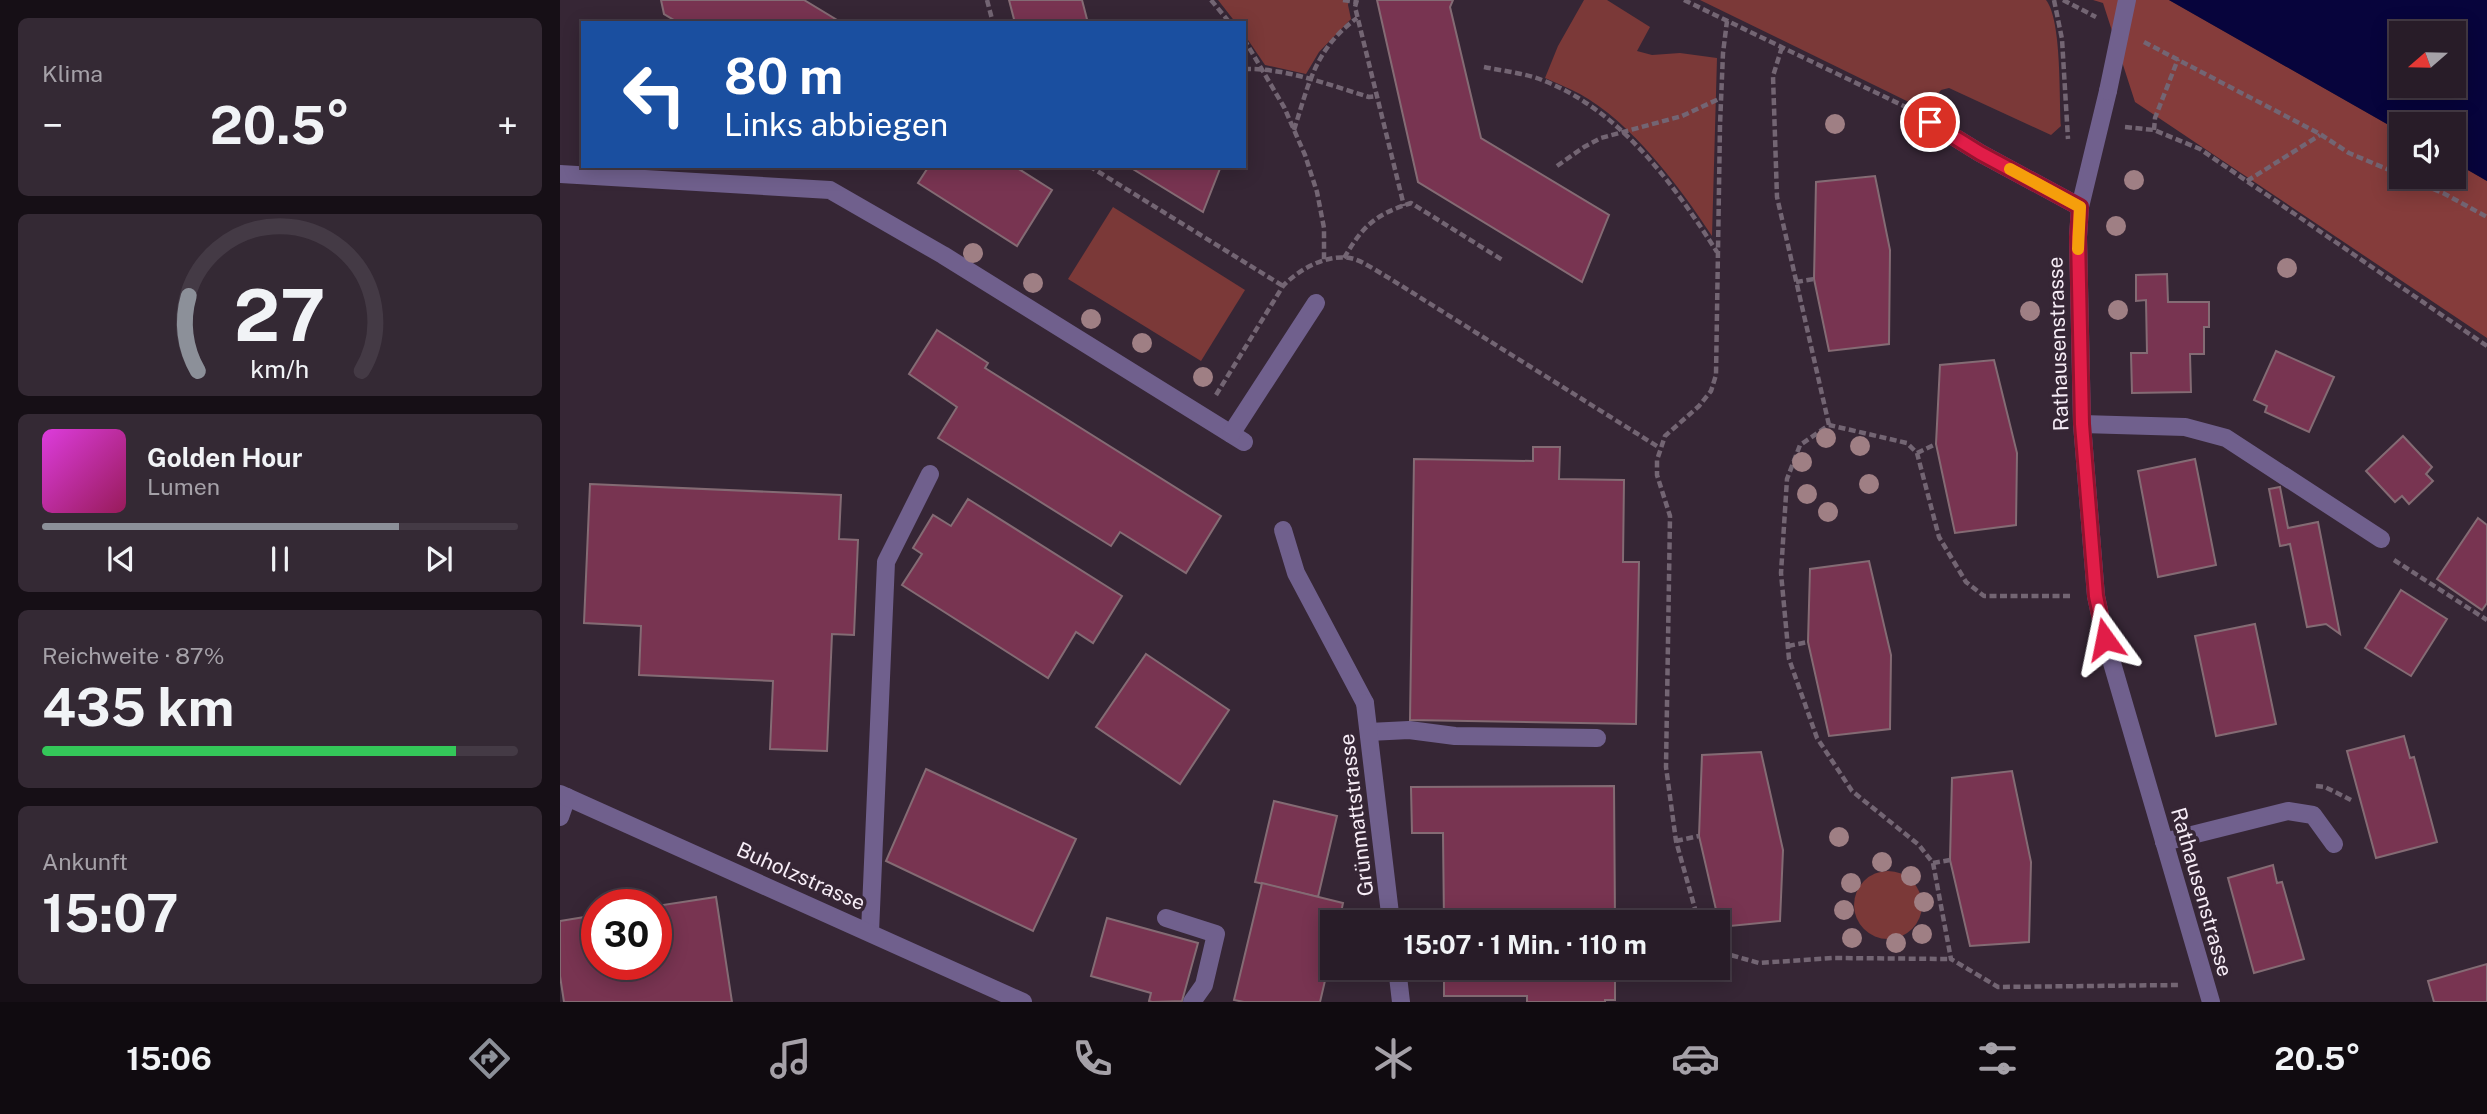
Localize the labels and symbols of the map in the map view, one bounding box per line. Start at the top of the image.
north arrow [2389,21,2466,98]
pin [1900,92,1960,152]
street label: Rathausenstrasse [2042,256,2074,432]
position arrow [2068,602,2142,676]
street label: Grünmattstrasse [1334,732,1378,898]
street label: Rathausenstrasse [2166,805,2238,979]
street label: Buholzstrasse [733,837,869,915]
speed limit sign: 30 [581,889,672,980]

